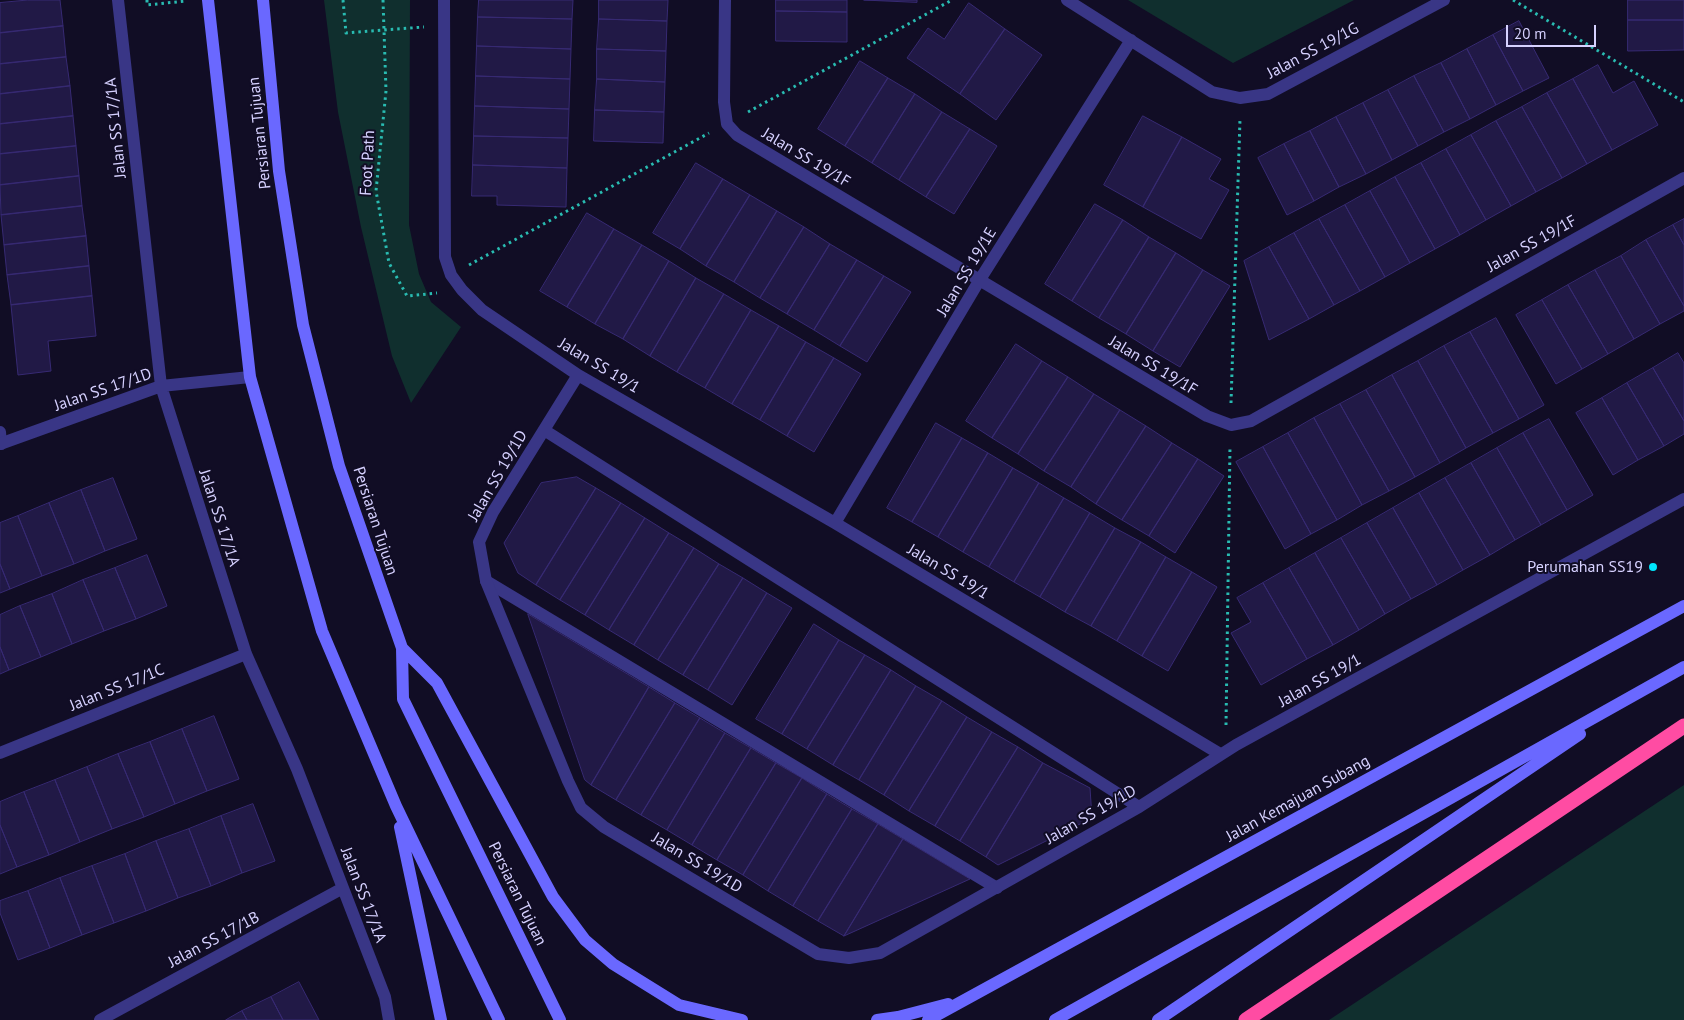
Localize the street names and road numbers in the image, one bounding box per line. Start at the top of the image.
street label: Jalan SS 19/1G [1264,19,1362,83]
street label: Persiaran Tujuan [245,76,275,190]
street label: Jalan SS 17/1A [101,77,131,179]
street label: Jalan SS 19/1F [758,124,854,192]
street label: Foot Path [357,130,379,196]
street label: Jalan SS 19/1F [1484,211,1580,277]
street label: Jalan SS 19/1E [933,224,1001,320]
street label: Jalan SS 19/1F [1105,332,1201,400]
street label: Jalan SS 19/1 [555,334,643,398]
street label: Jalan SS 17/1D [52,364,154,416]
street label: Jalan SS 19/1D [464,427,532,525]
street label: Persiaran Tujuan [348,464,402,578]
street label: Jalan SS 17/1A [194,467,244,569]
street label: Jalan SS 19/1 [904,540,992,604]
street label: Jalan SS 19/1 [1275,650,1365,712]
street label: Jalan SS 17/1C [67,660,167,716]
street label: Jalan Kemajuan Subang [1223,752,1373,846]
street label: Jalan SS 19/1D [1042,781,1140,849]
street label: Jalan SS 19/1D [648,829,746,897]
street label: Persiaran Tujuan [484,839,550,949]
street label: Jalan SS 17/1A [336,845,390,945]
street label: Jalan SS 17/1B [165,908,263,972]

